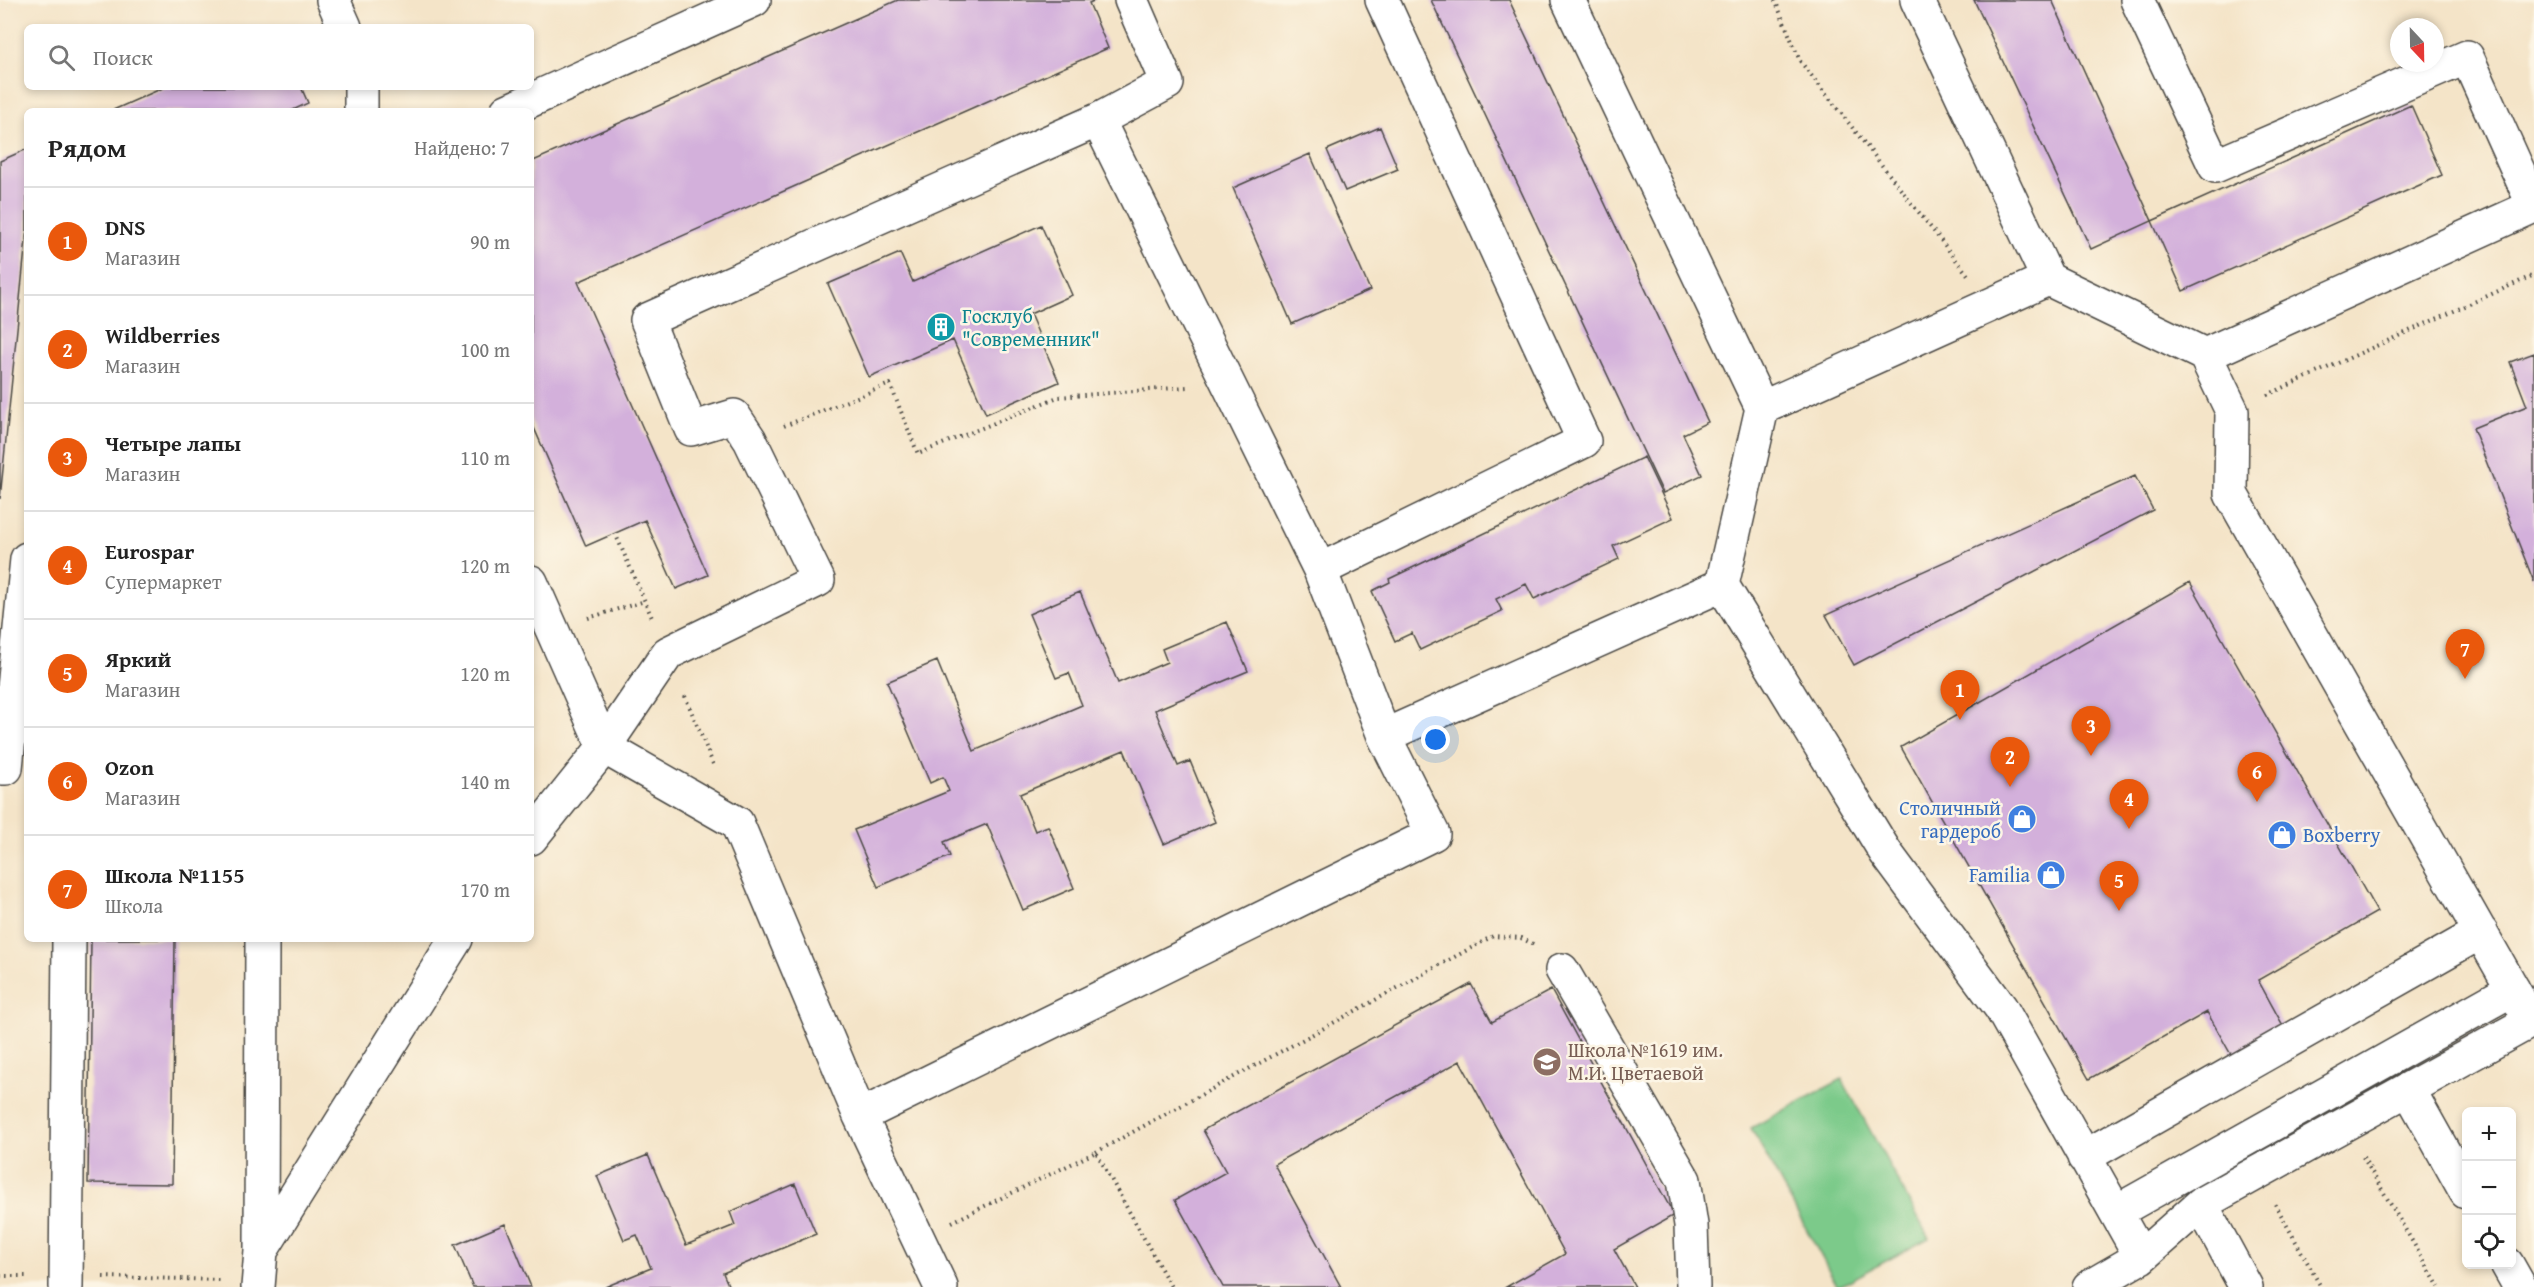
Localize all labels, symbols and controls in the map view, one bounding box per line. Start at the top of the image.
north arrow [2390,18,2444,72]
search box [24,24,534,90]
icon: search [45,41,78,74]
text: Поиск [93,41,153,73]
text: Рядом [48,128,126,167]
text: Найдено: 7 [414,133,510,162]
text: DNS [105,211,146,243]
text: 1 [62,227,73,256]
text: 90 m [470,227,510,256]
text: Магазин [105,243,180,272]
place label: Госклуб "Современник" [962,301,1100,353]
building icon: Госклуб "Современник" [925,311,957,343]
text: Wildberries [105,319,220,351]
text: 2 [62,335,73,364]
text: 100 m [460,335,510,364]
text: Магазин [105,351,180,380]
text: Четыре лапы [105,427,241,459]
text: 3 [62,443,73,472]
text: 110 m [460,443,510,472]
text: Магазин [105,459,180,488]
text: Eurospar [105,535,194,567]
text: 4 [62,551,73,580]
text: 120 m [460,551,510,580]
text: Супермаркет [105,567,222,596]
pin: 7 [2446,630,2484,679]
text: Яркий [105,643,171,675]
text: 5 [62,659,73,688]
text: 120 m [460,659,510,688]
pin: 1 [1940,670,1980,720]
text: Магазин [105,675,180,704]
pin: 3 [2072,706,2110,756]
your location [1421,725,1450,754]
pin: 2 [1990,738,2030,787]
text: Ozon [105,751,154,783]
pin: 6 [2238,752,2276,802]
text: 6 [62,767,73,796]
text: 140 m [460,767,510,796]
pin: 4 [2110,780,2148,829]
text: Магазин [105,783,180,812]
place label: Столичный гардероб [1899,793,2001,845]
shop icon: Столичный гардероб [2006,803,2038,835]
shop icon: Boxberry [2266,819,2298,851]
place label: Boxberry [2303,820,2381,849]
text: Школа №1155 [105,859,245,891]
shop icon: Familia [2035,859,2067,891]
place label: Familia [1969,860,2031,889]
pin: 5 [2100,862,2138,911]
text: 7 [62,875,73,904]
text: 170 m [460,875,510,904]
text: Школа [105,891,163,920]
place label: Школа №1619 им. М.И. Цветаевой [1568,1035,1723,1087]
school or university icon: Школа №1619 им. М.И. Цветаевой [1531,1046,1563,1078]
map controls [2462,1107,2516,1269]
button: + [2462,1107,2516,1161]
button: − [2462,1161,2516,1215]
button: locate [2462,1215,2516,1269]

